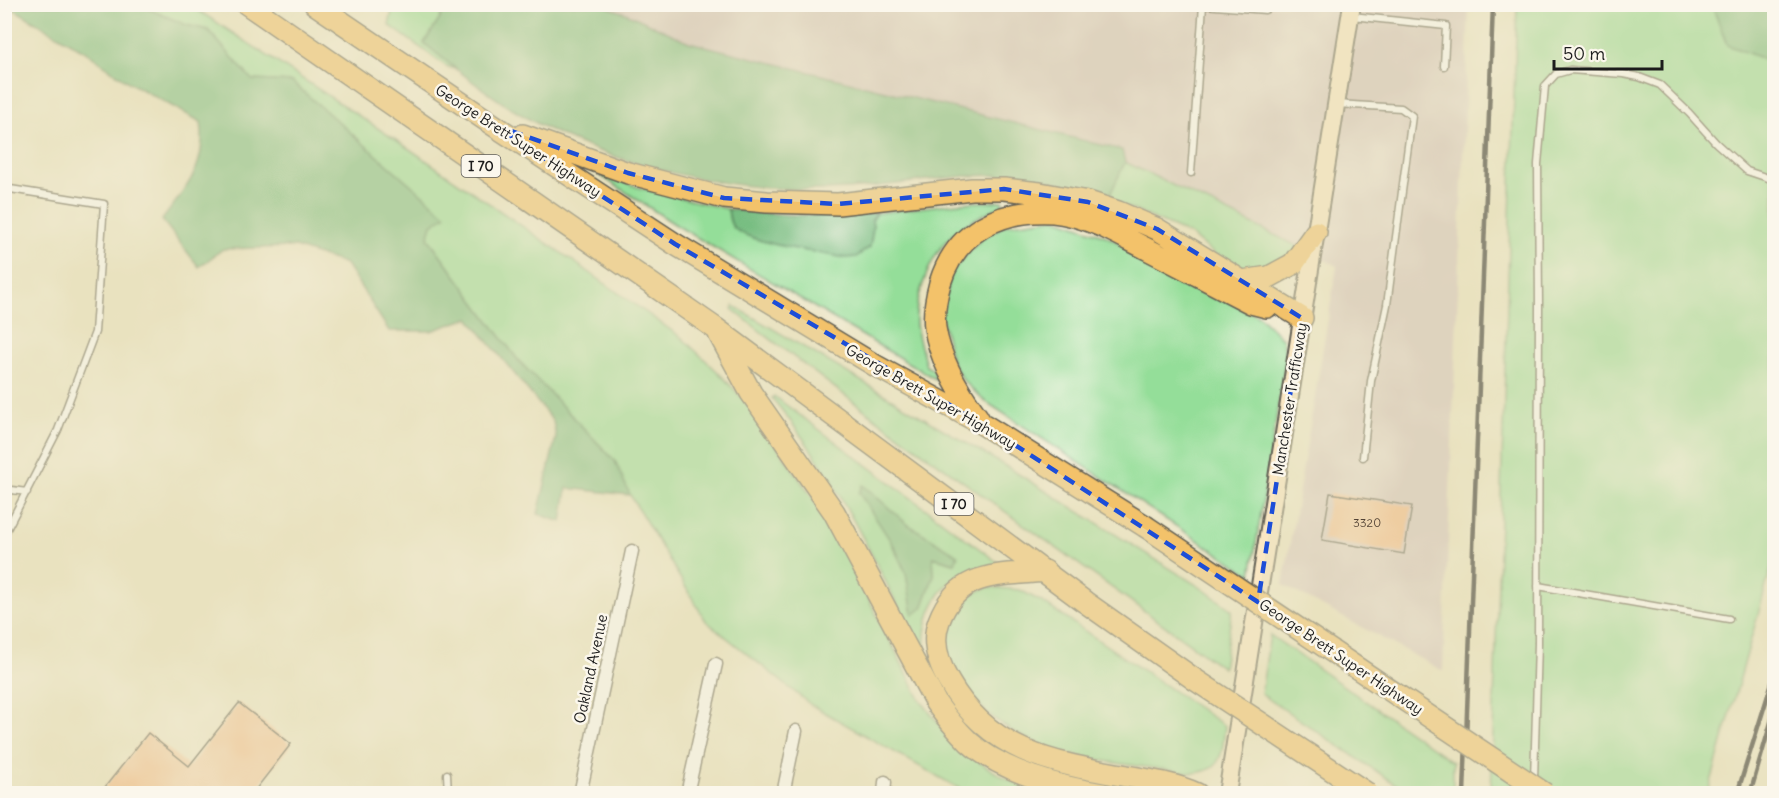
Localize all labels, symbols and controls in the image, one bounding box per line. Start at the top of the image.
scale bar [1554,33,1662,71]
text: 50 m [1563,42,1605,65]
street label: George Brett Super Highway [432,80,605,201]
road number: I 70 [462,155,500,177]
street label: Manchester Trafficway [1268,321,1311,477]
street label: George Brett Super Highway [843,340,1020,453]
road number: I 70 [934,493,974,515]
house number: 3320 [1353,515,1381,530]
street label: George Brett Super Highway [1256,595,1427,719]
street label: Oakland Avenue [570,613,611,725]

